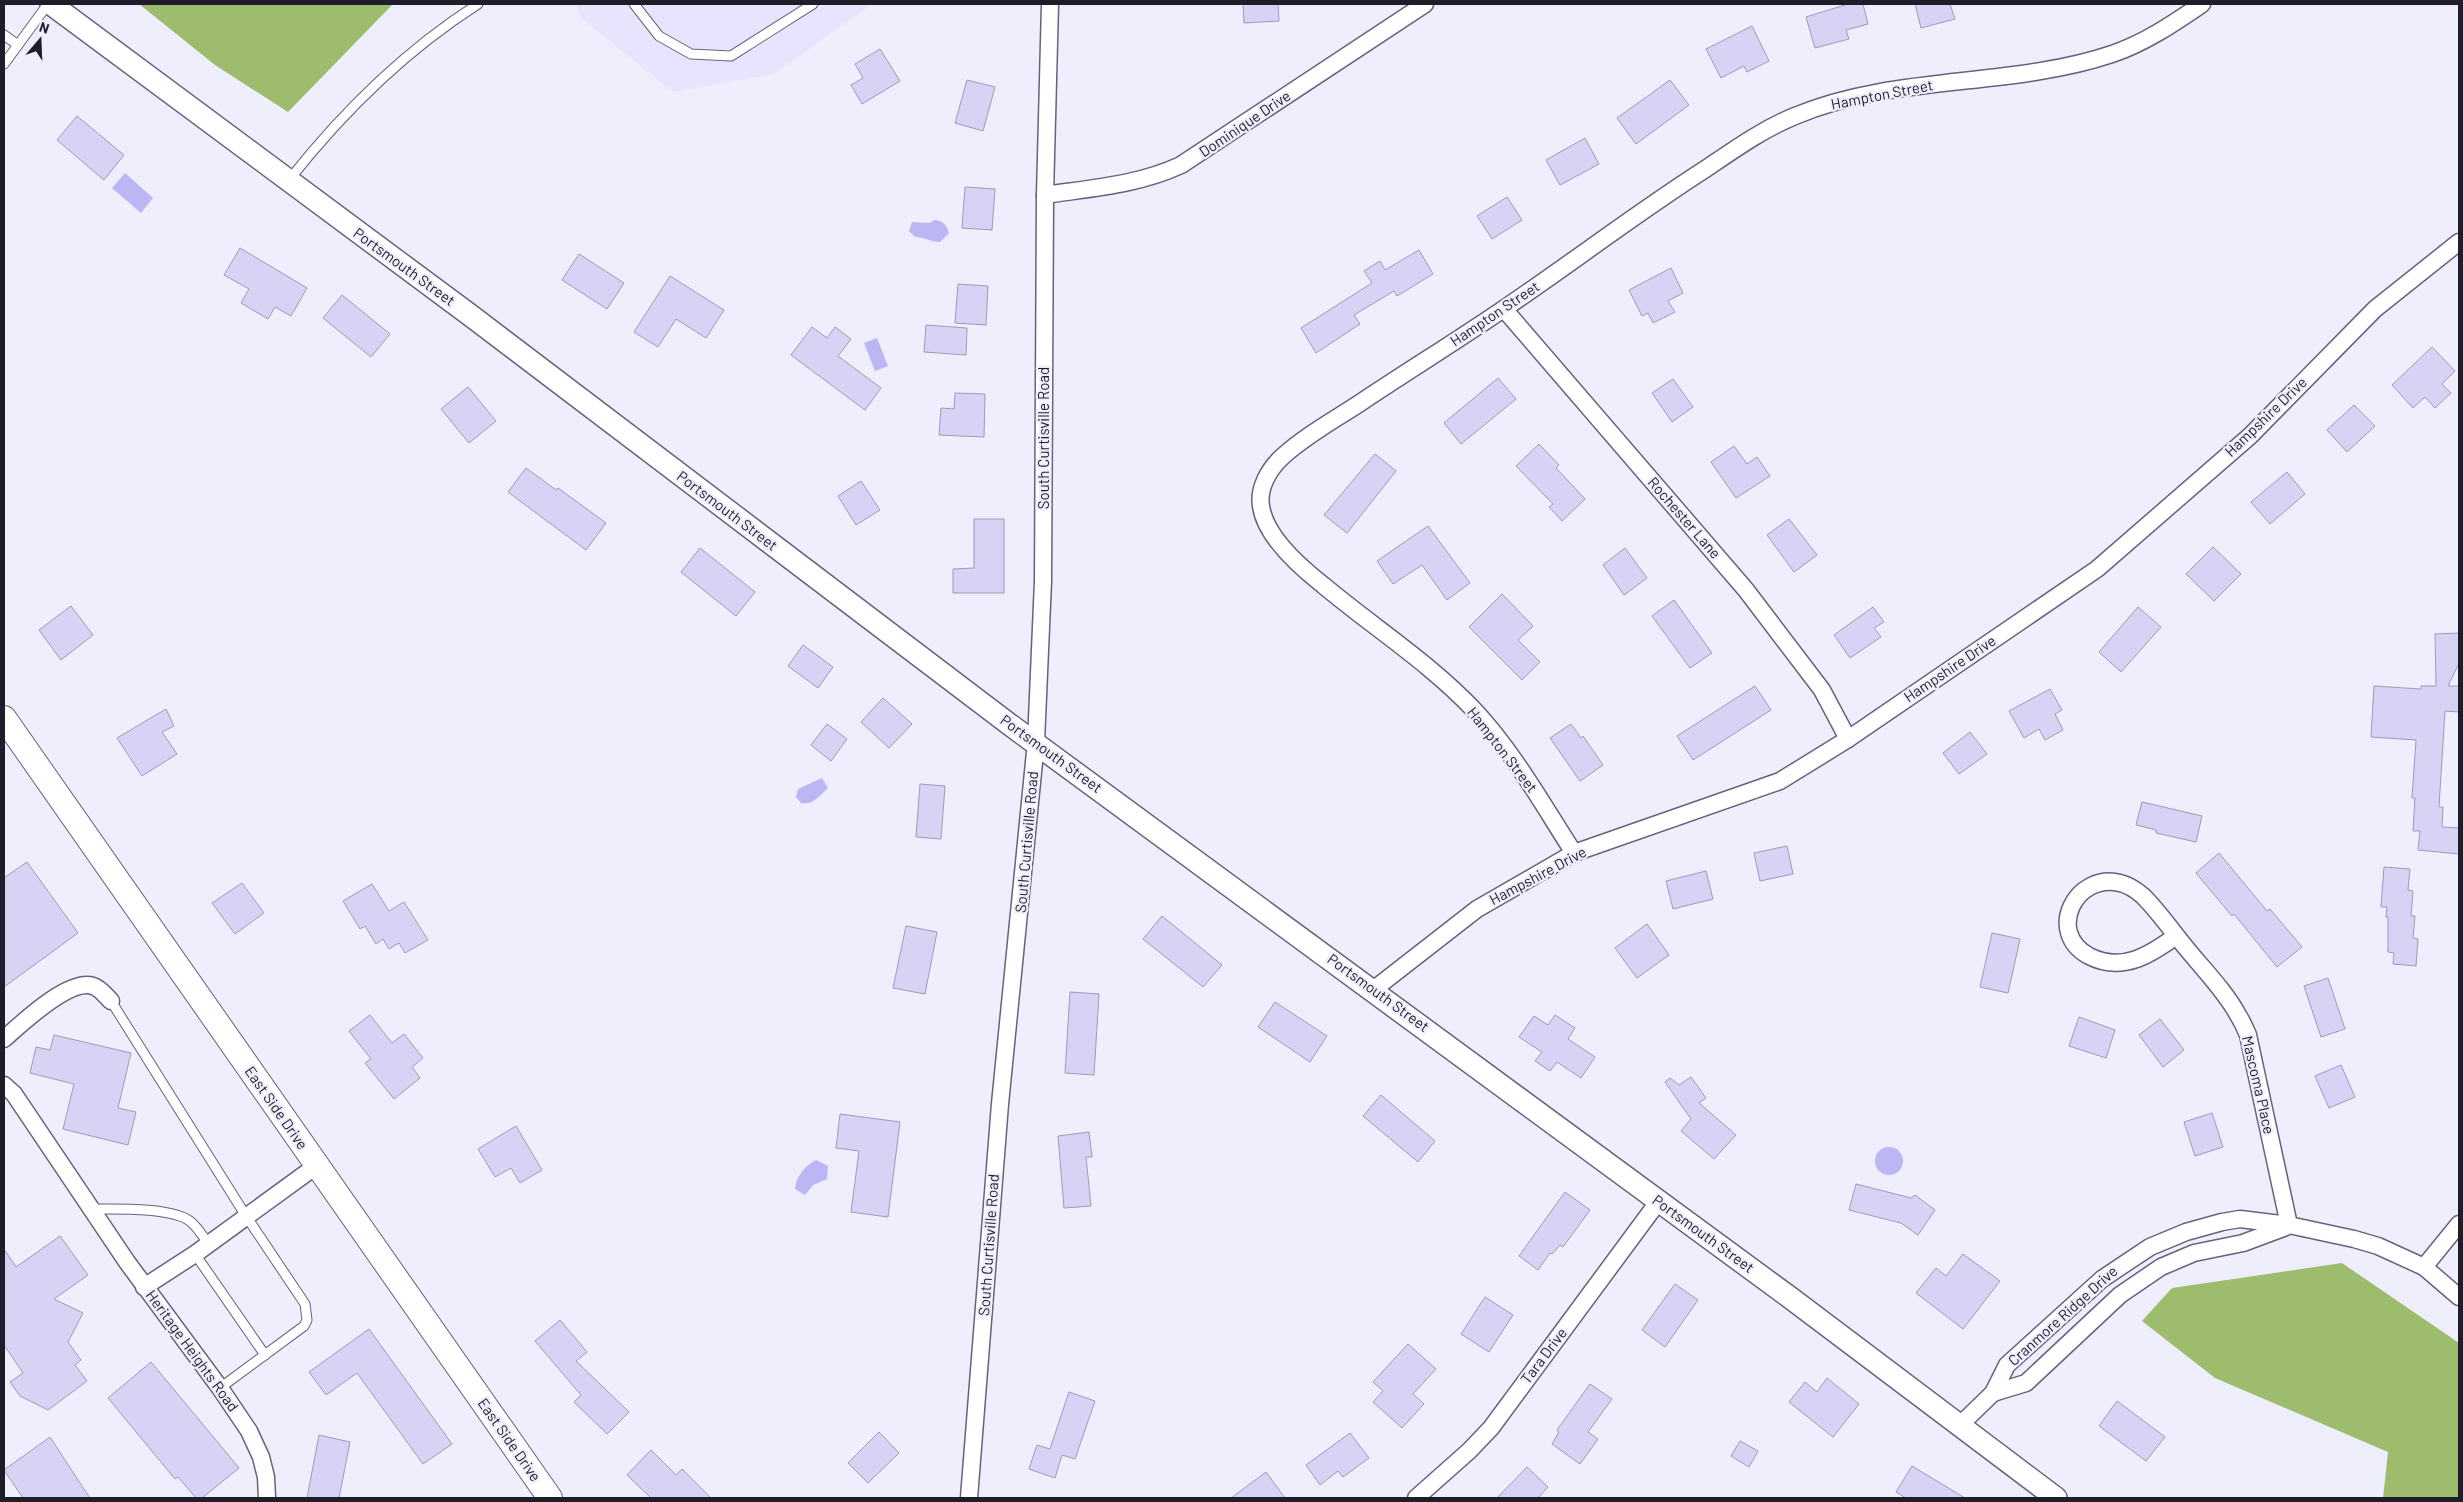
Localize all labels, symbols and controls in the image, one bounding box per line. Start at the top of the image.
north arrow [15,15,65,65]
text: N [37,18,52,37]
street label: Hampton Street [1829,75,1934,113]
street label: Dominique Drive [1195,86,1294,160]
street label: Portsmouth Street [350,223,459,309]
street label: Hampton Street [1446,277,1542,350]
street label: South Curtisville Road [1034,367,1052,509]
street label: Hampshire Drive [2221,373,2310,460]
street label: Portsmouth Street [674,467,781,554]
street label: Rochester Lane [1644,473,1725,562]
street label: Hampshire Drive [1900,631,1999,706]
street label: Hampton Street [1464,703,1542,796]
street label: Portsmouth Street [997,710,1106,796]
street label: South Curtisville Road [1011,770,1041,914]
street label: Hampshire Drive [1486,842,1589,908]
street label: Portsmouth Street [1324,949,1433,1035]
street label: Mascoma Place [2239,1034,2279,1136]
street label: East Side Drive [241,1062,312,1153]
street label: South Curtisville Road [974,1173,1002,1317]
street label: Portsmouth Street [1649,1190,1758,1276]
street label: Cranmore Ridge Drive [2004,1261,2121,1369]
street label: Heritage Heights Road [143,1286,243,1415]
street label: Tara Drive [1516,1324,1570,1387]
street label: East Side Drive [474,1394,545,1485]

